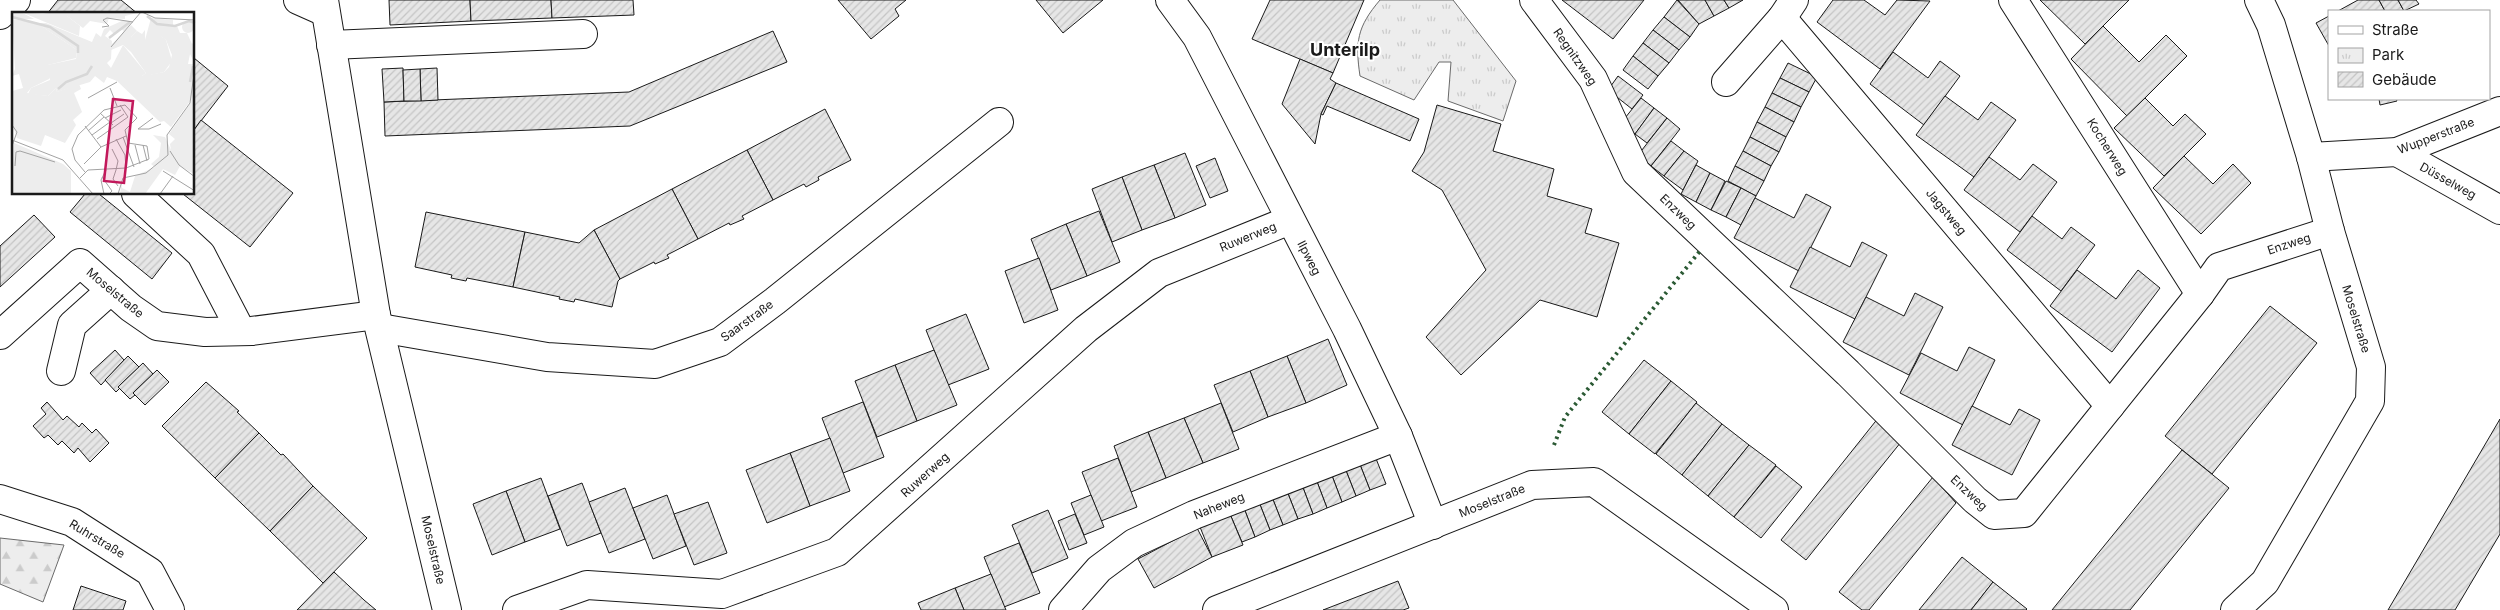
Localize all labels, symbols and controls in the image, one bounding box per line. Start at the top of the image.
legend [2328,10,2490,100]
inset map [12,12,195,195]
text: Straße [2372,20,2419,39]
street label: Regnitzweg [1550,25,1601,88]
district label: Unterilp [1310,39,1380,60]
text: Park [2372,45,2405,64]
text: Gebäude [2372,70,2437,89]
street label: Wupperstraße [2395,114,2476,157]
street label: Kocherweg [2084,115,2131,178]
street label: Düsselweg [2417,159,2479,202]
street label: Jagstweg [1923,186,1970,238]
street label: Enzweg [1657,191,1700,233]
street label: Ruwerweg [1217,218,1278,255]
street label: Enzweg [2265,229,2313,258]
street label: Ilpweg [1294,238,1325,278]
street label: Moselstraße [84,264,147,321]
street label: Moselstraße [2339,283,2374,355]
street label: Saarstraße [717,296,776,345]
street label: Ruwerweg [897,449,952,500]
street label: Enzweg [1948,472,1991,513]
street label: Moselstraße [1456,480,1527,521]
street label: Naheweg [1191,489,1246,523]
street label: Moselstraße [418,514,449,586]
street label: Ruhrstraße [67,516,128,561]

